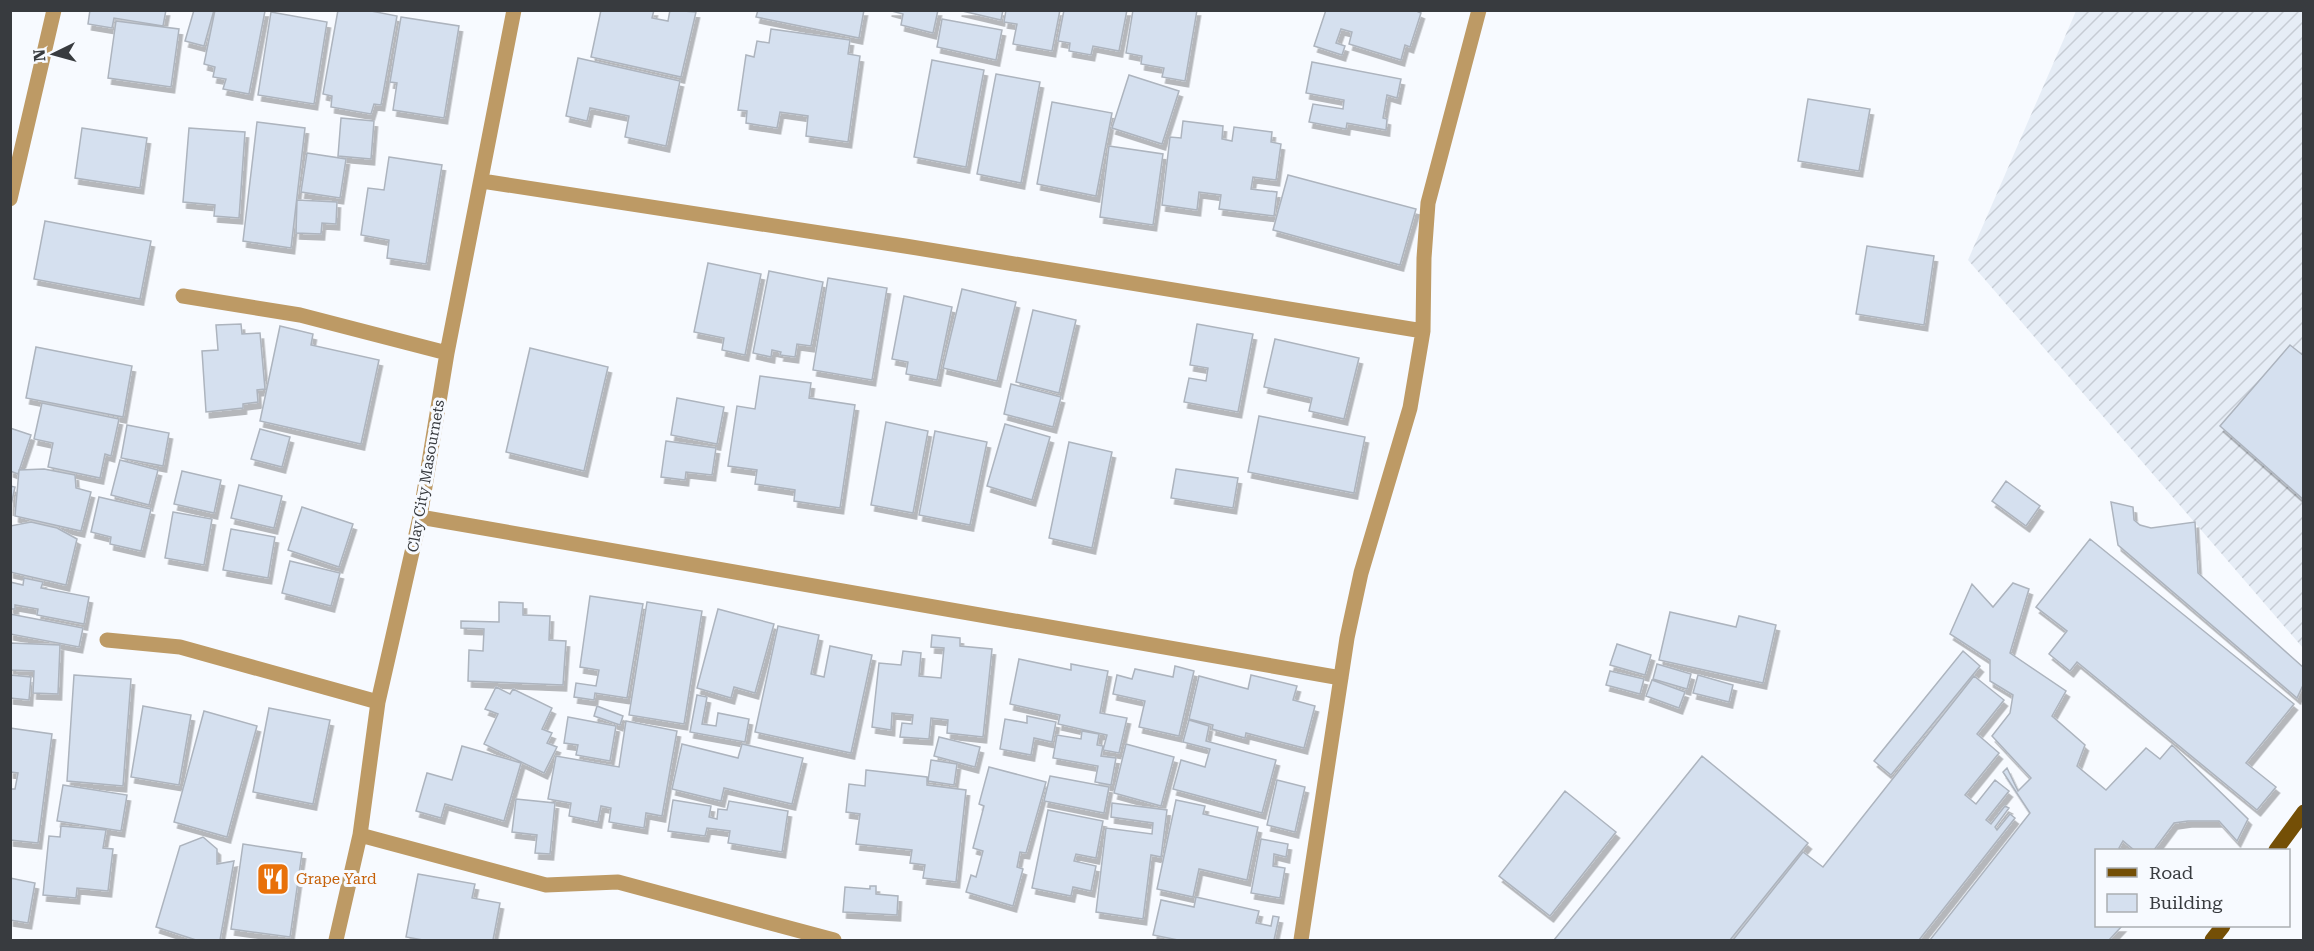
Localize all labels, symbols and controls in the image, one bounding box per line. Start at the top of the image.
north arrow [24,24,84,84]
text: N [30,48,50,62]
street label: Clay City Masournets [404,398,448,554]
legend [2095,849,2290,927]
restaurant icon: Grape Yard [255,861,291,897]
text: Road [2149,862,2194,883]
place label: Grape Yard [296,870,377,888]
text: Building [2149,892,2223,913]

